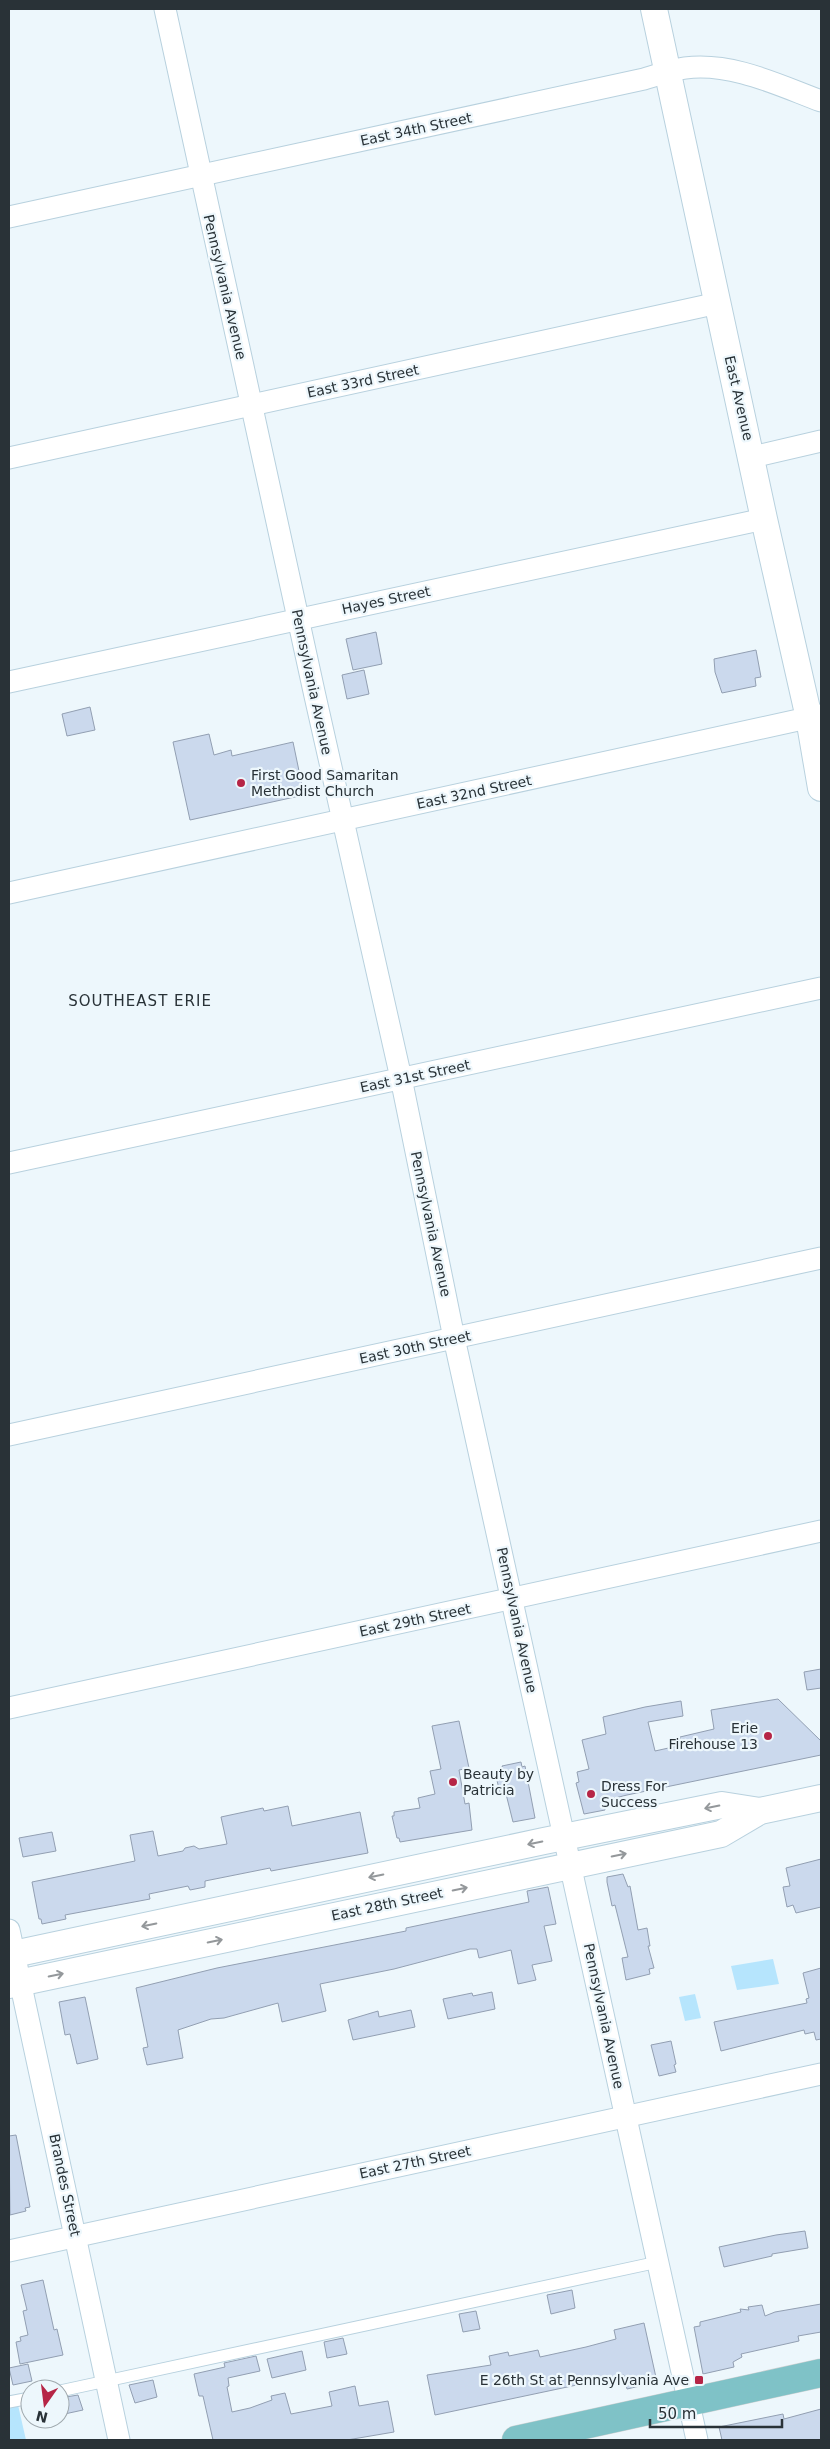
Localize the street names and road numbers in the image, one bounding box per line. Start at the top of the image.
street label: East 34th Street [359,109,474,149]
street label: Pennsylvania Avenue [201,213,249,361]
street label: East Avenue [721,354,757,442]
street label: East 33rd Street [306,361,421,401]
street label: Hayes Street [340,583,432,617]
street label: Pennsylvania Avenue [289,608,335,756]
street label: East 32nd Street [415,772,533,812]
street label: East 31st Street [358,1056,472,1095]
street label: Pennsylvania Avenue [408,1150,454,1298]
street label: East 30th Street [358,1327,473,1367]
street label: Pennsylvania Avenue [494,1546,540,1694]
street label: East 29th Street [358,1600,473,1640]
street label: East 28th Street [330,1884,445,1924]
street label: Pennsylvania Avenue [581,1942,627,2090]
street label: Brandes Street [46,2132,84,2238]
street label: East 27th Street [358,2142,473,2182]

